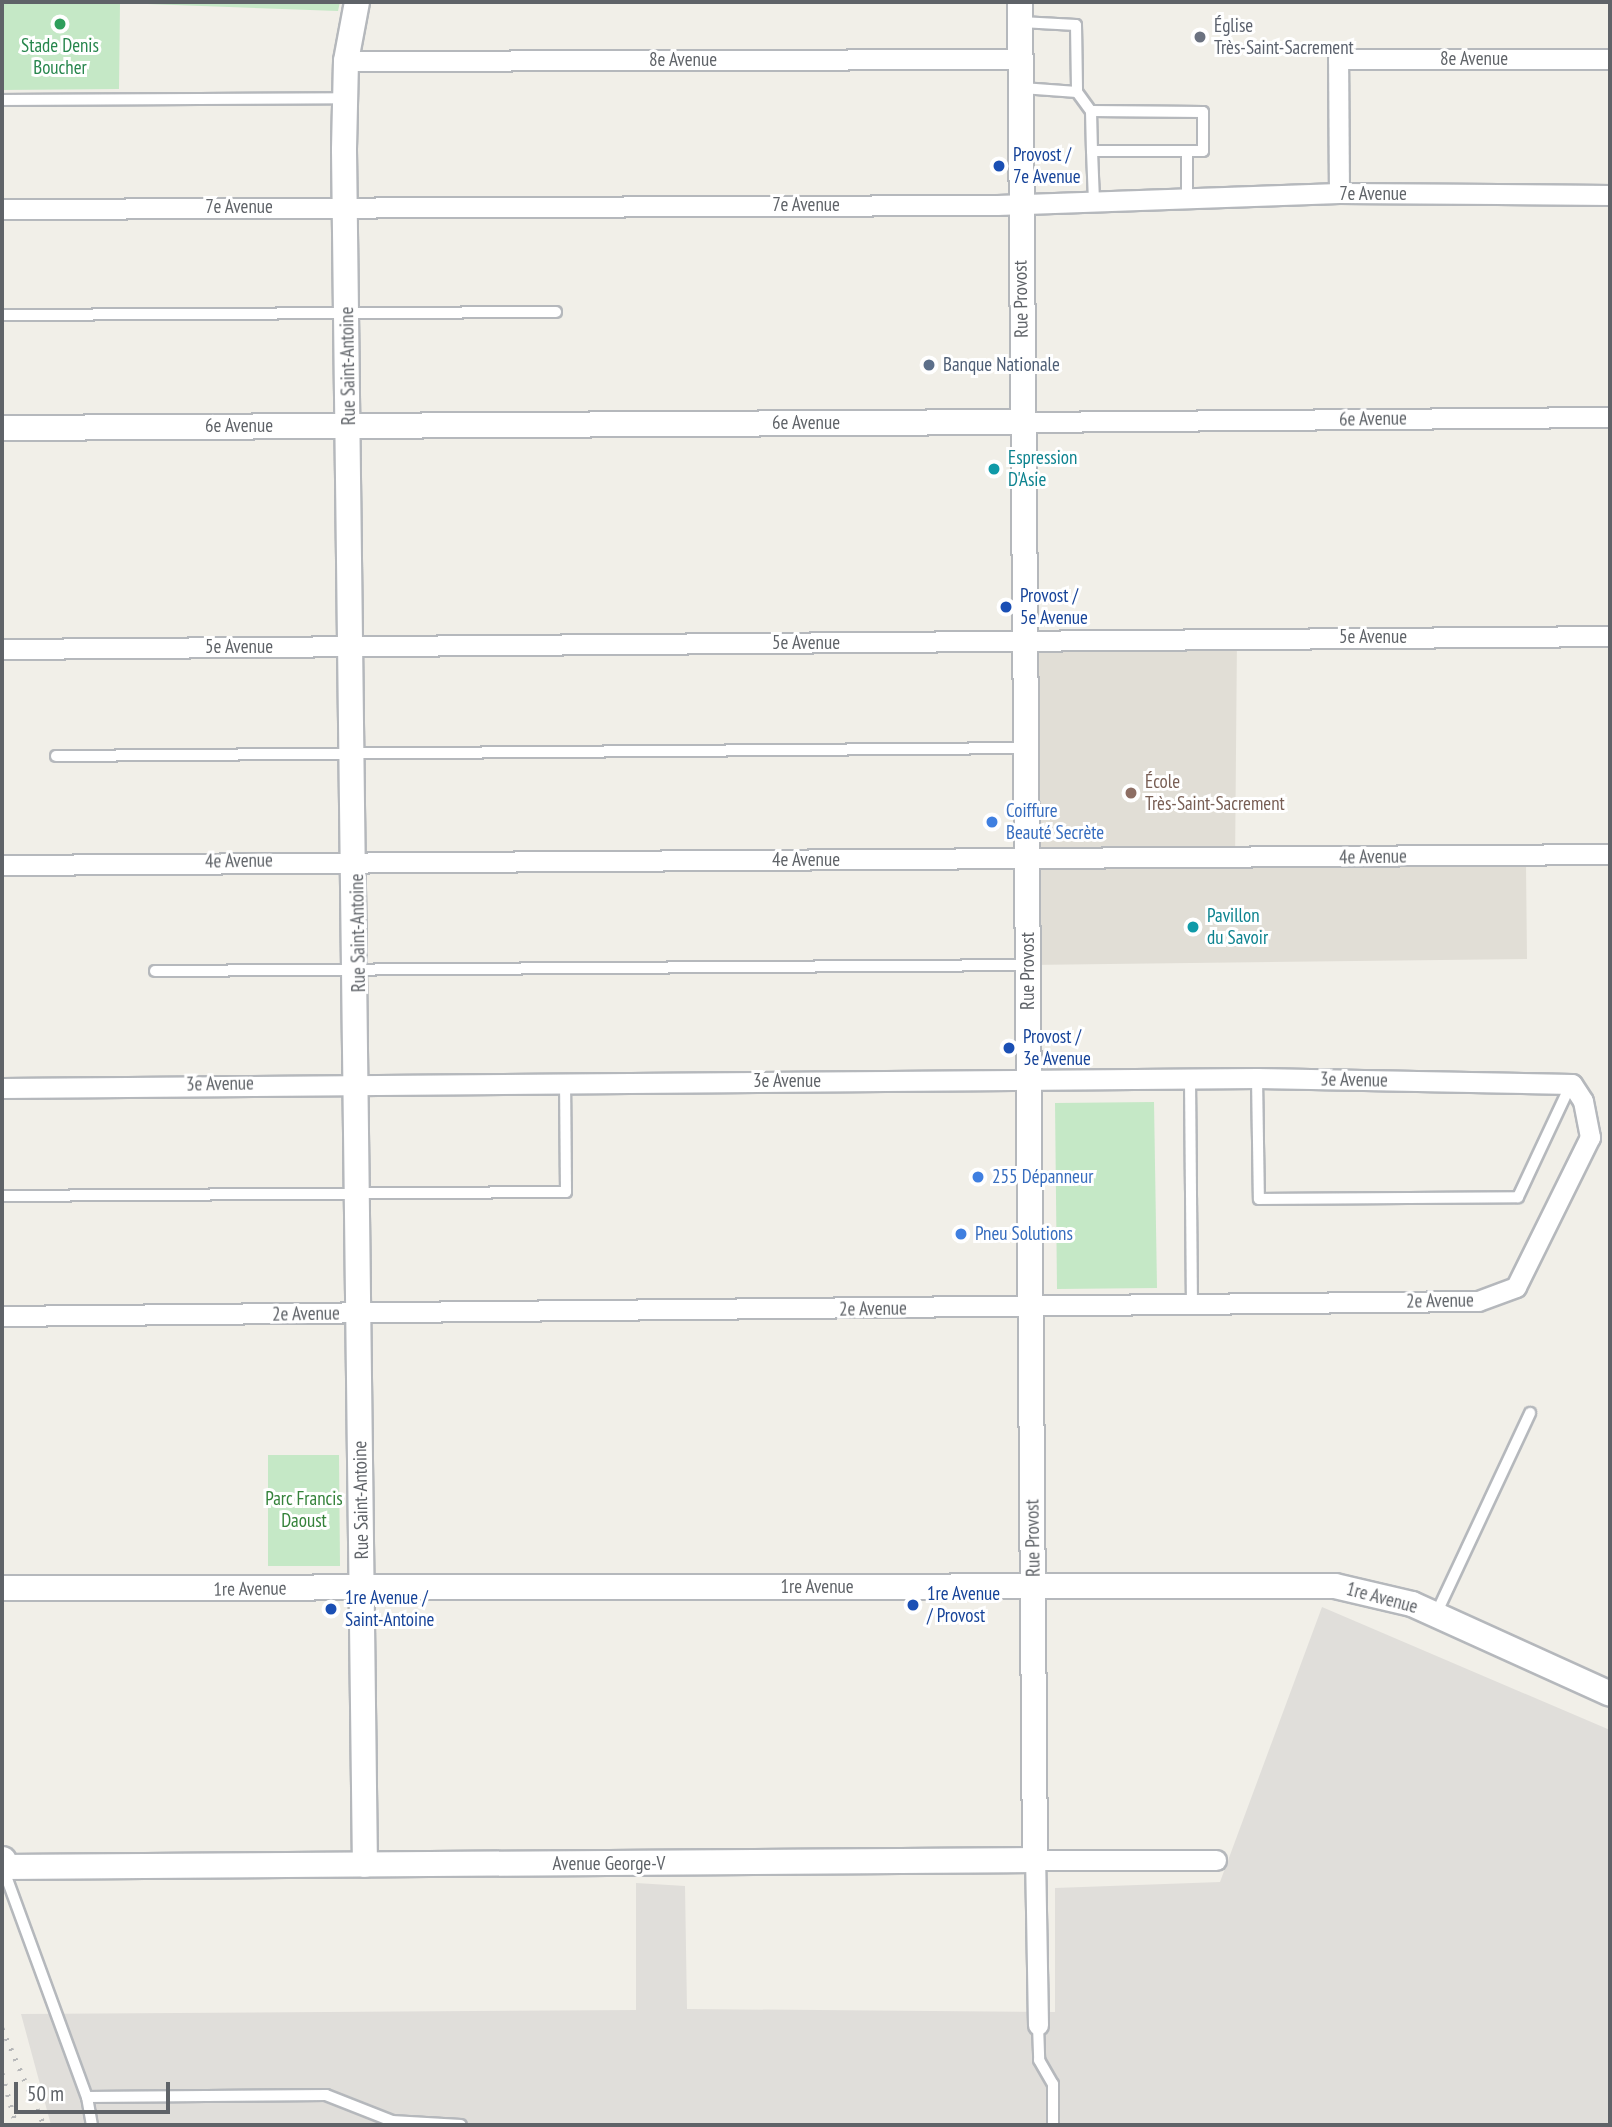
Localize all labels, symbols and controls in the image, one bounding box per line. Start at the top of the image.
place label: Église Très-Saint-Sacrement [1214,15,1354,59]
marker: Stade Denis Boucher [52,16,68,32]
marker: Église Très-Saint-Sacrement [1192,29,1208,45]
place label: Stade Denis Boucher [21,35,99,79]
street label: 8e Avenue [1440,48,1508,70]
street label: 8e Avenue [649,49,717,71]
place label: Provost / 7e Avenue [1013,144,1081,188]
marker: Provost / 7e Avenue [991,158,1007,174]
street label: 7e Avenue [1339,183,1407,205]
street label: 7e Avenue [772,194,840,216]
street label: 7e Avenue [205,196,273,218]
street label: Rue Provost [1009,260,1033,338]
street label: Rue Saint-Antoine [336,307,360,425]
place label: Banque Nationale [943,354,1060,376]
marker: Banque Nationale [921,357,937,373]
street label: 6e Avenue [1339,407,1407,431]
street label: 6e Avenue [772,412,840,434]
street label: 6e Avenue [205,415,273,437]
place label: Espression D'Asie [1008,447,1077,491]
marker: Espression D'Asie [986,461,1002,477]
place label: Provost / 5e Avenue [1020,585,1088,629]
marker: Provost / 5e Avenue [998,599,1014,615]
street label: 5e Avenue [1339,626,1407,648]
street label: 5e Avenue [772,632,840,654]
street label: 5e Avenue [205,636,273,658]
place label: École Très-Saint-Sacrement [1145,771,1285,815]
marker: École Très-Saint-Sacrement [1123,785,1139,801]
place label: Coiffure Beauté Secrète [1006,800,1104,844]
marker: Coiffure Beauté Secrète [984,814,1000,830]
street label: 4e Avenue [1339,845,1407,869]
street label: 4e Avenue [205,849,273,873]
street label: 4e Avenue [772,849,840,871]
street label: Rue Saint-Antoine [346,874,370,992]
place label: Pavillon du Savoir [1207,905,1268,949]
marker: Pavillon du Savoir [1185,919,1201,935]
street label: Rue Provost [1017,932,1039,1010]
place label: Provost / 3e Avenue [1023,1026,1091,1070]
marker: Provost / 3e Avenue [1001,1040,1017,1056]
street label: 3e Avenue [1320,1068,1388,1092]
street label: 3e Avenue [753,1070,821,1092]
street label: 3e Avenue [186,1072,254,1096]
place label: 255 Dépanneur [992,1166,1093,1188]
marker: 255 Dépanneur [970,1169,986,1185]
place label: Pneu Solutions [975,1223,1073,1245]
marker: Pneu Solutions [953,1226,969,1242]
street label: 2e Avenue [1406,1289,1474,1313]
street label: 2e Avenue [839,1297,907,1321]
street label: 2e Avenue [272,1302,340,1326]
street label: Rue Saint-Antoine [349,1441,373,1559]
park label: Parc Francis Daoust [265,1488,343,1532]
street label: Rue Provost [1021,1499,1045,1577]
street label: 1re Avenue [780,1576,854,1598]
street label: 1re Avenue [213,1577,287,1601]
street label: 1re Avenue [1343,1577,1421,1619]
place label: 1re Avenue / Provost [927,1583,1001,1627]
place label: 1re Avenue / Saint-Antoine [345,1587,434,1631]
marker: 1re Avenue / Provost [905,1597,921,1613]
marker: 1re Avenue / Saint-Antoine [323,1601,339,1617]
street label: Avenue George-V [553,1853,665,1875]
scale bar [18,2068,173,2112]
text: 50 m [27,2080,64,2107]

